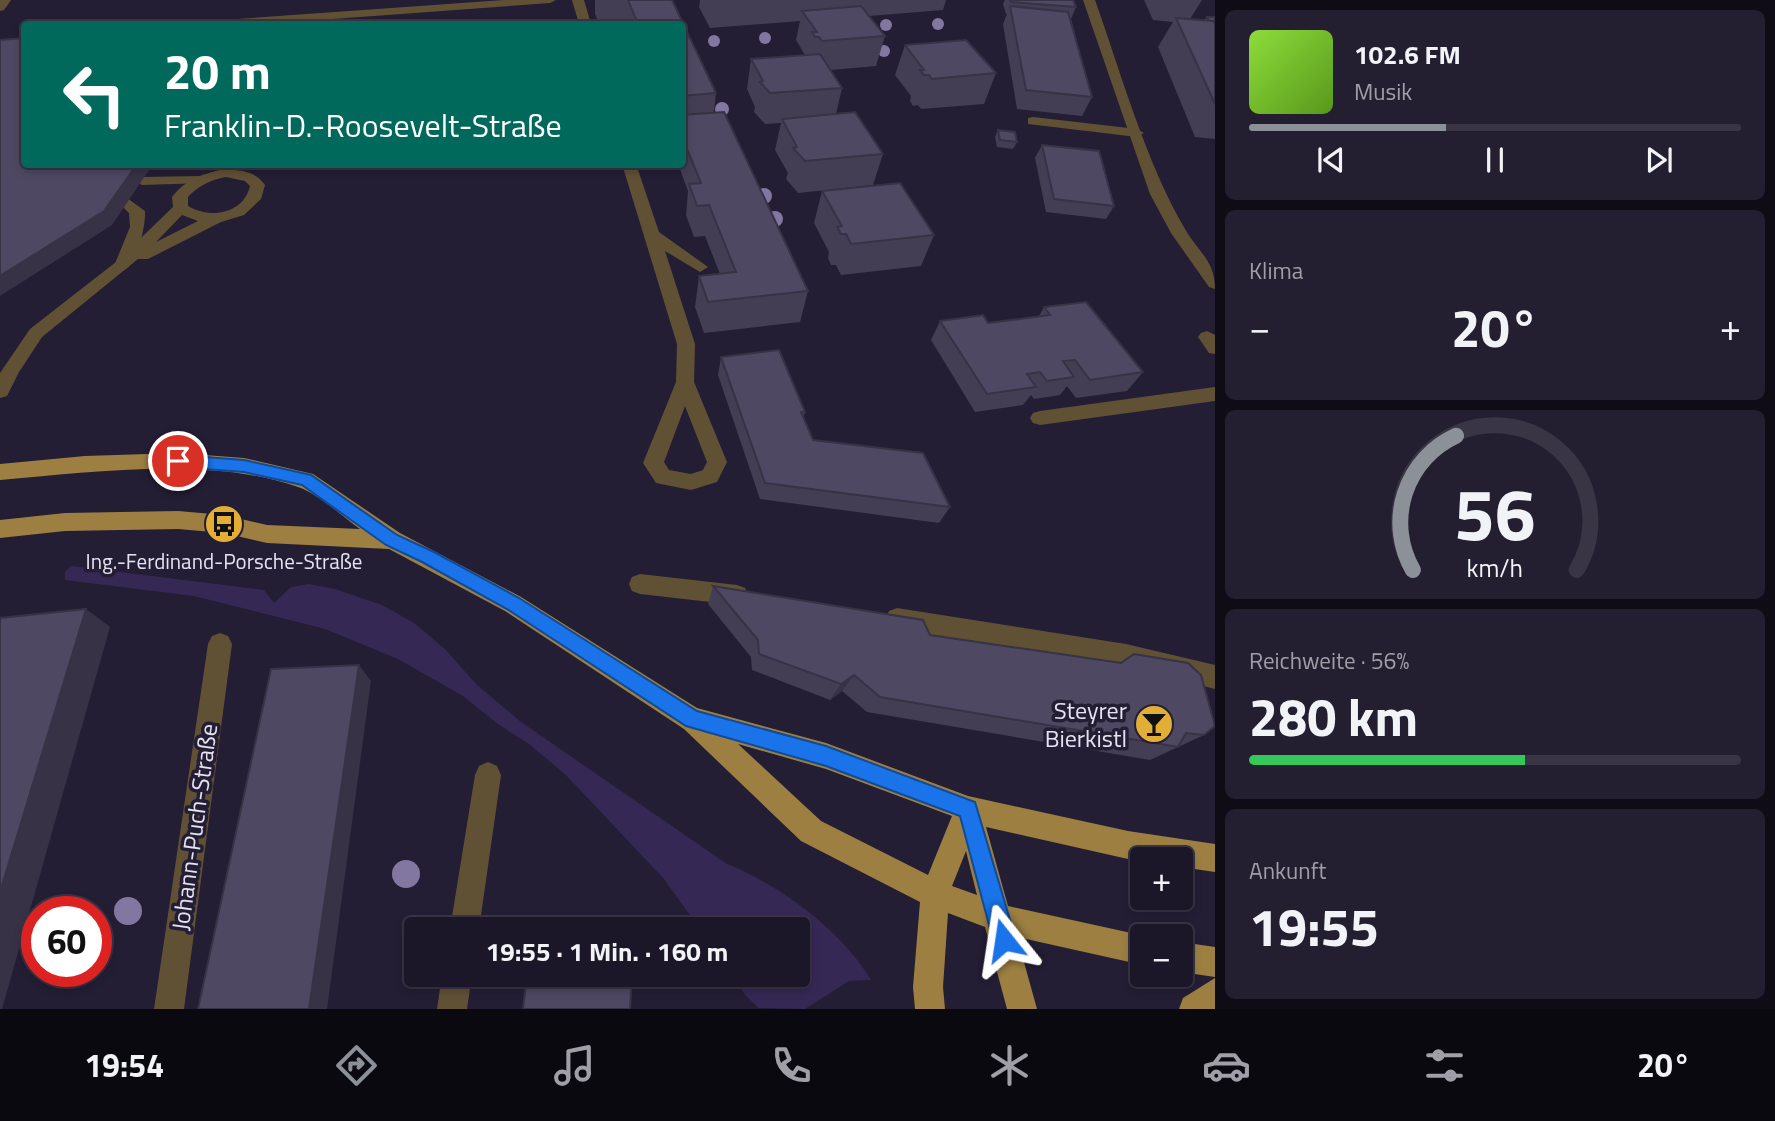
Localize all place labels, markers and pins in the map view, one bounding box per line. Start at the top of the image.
pin [148,431,208,491]
bus stop icon: Ing.-Ferdinand-Porsche-Straße [203,503,245,545]
place label: Ing.-Ferdinand-Porsche-Straße [86,545,362,577]
place label: Steyrer Bierkistl [1045,692,1127,756]
bar icon: Steyrer Bierkistl [1133,703,1175,745]

